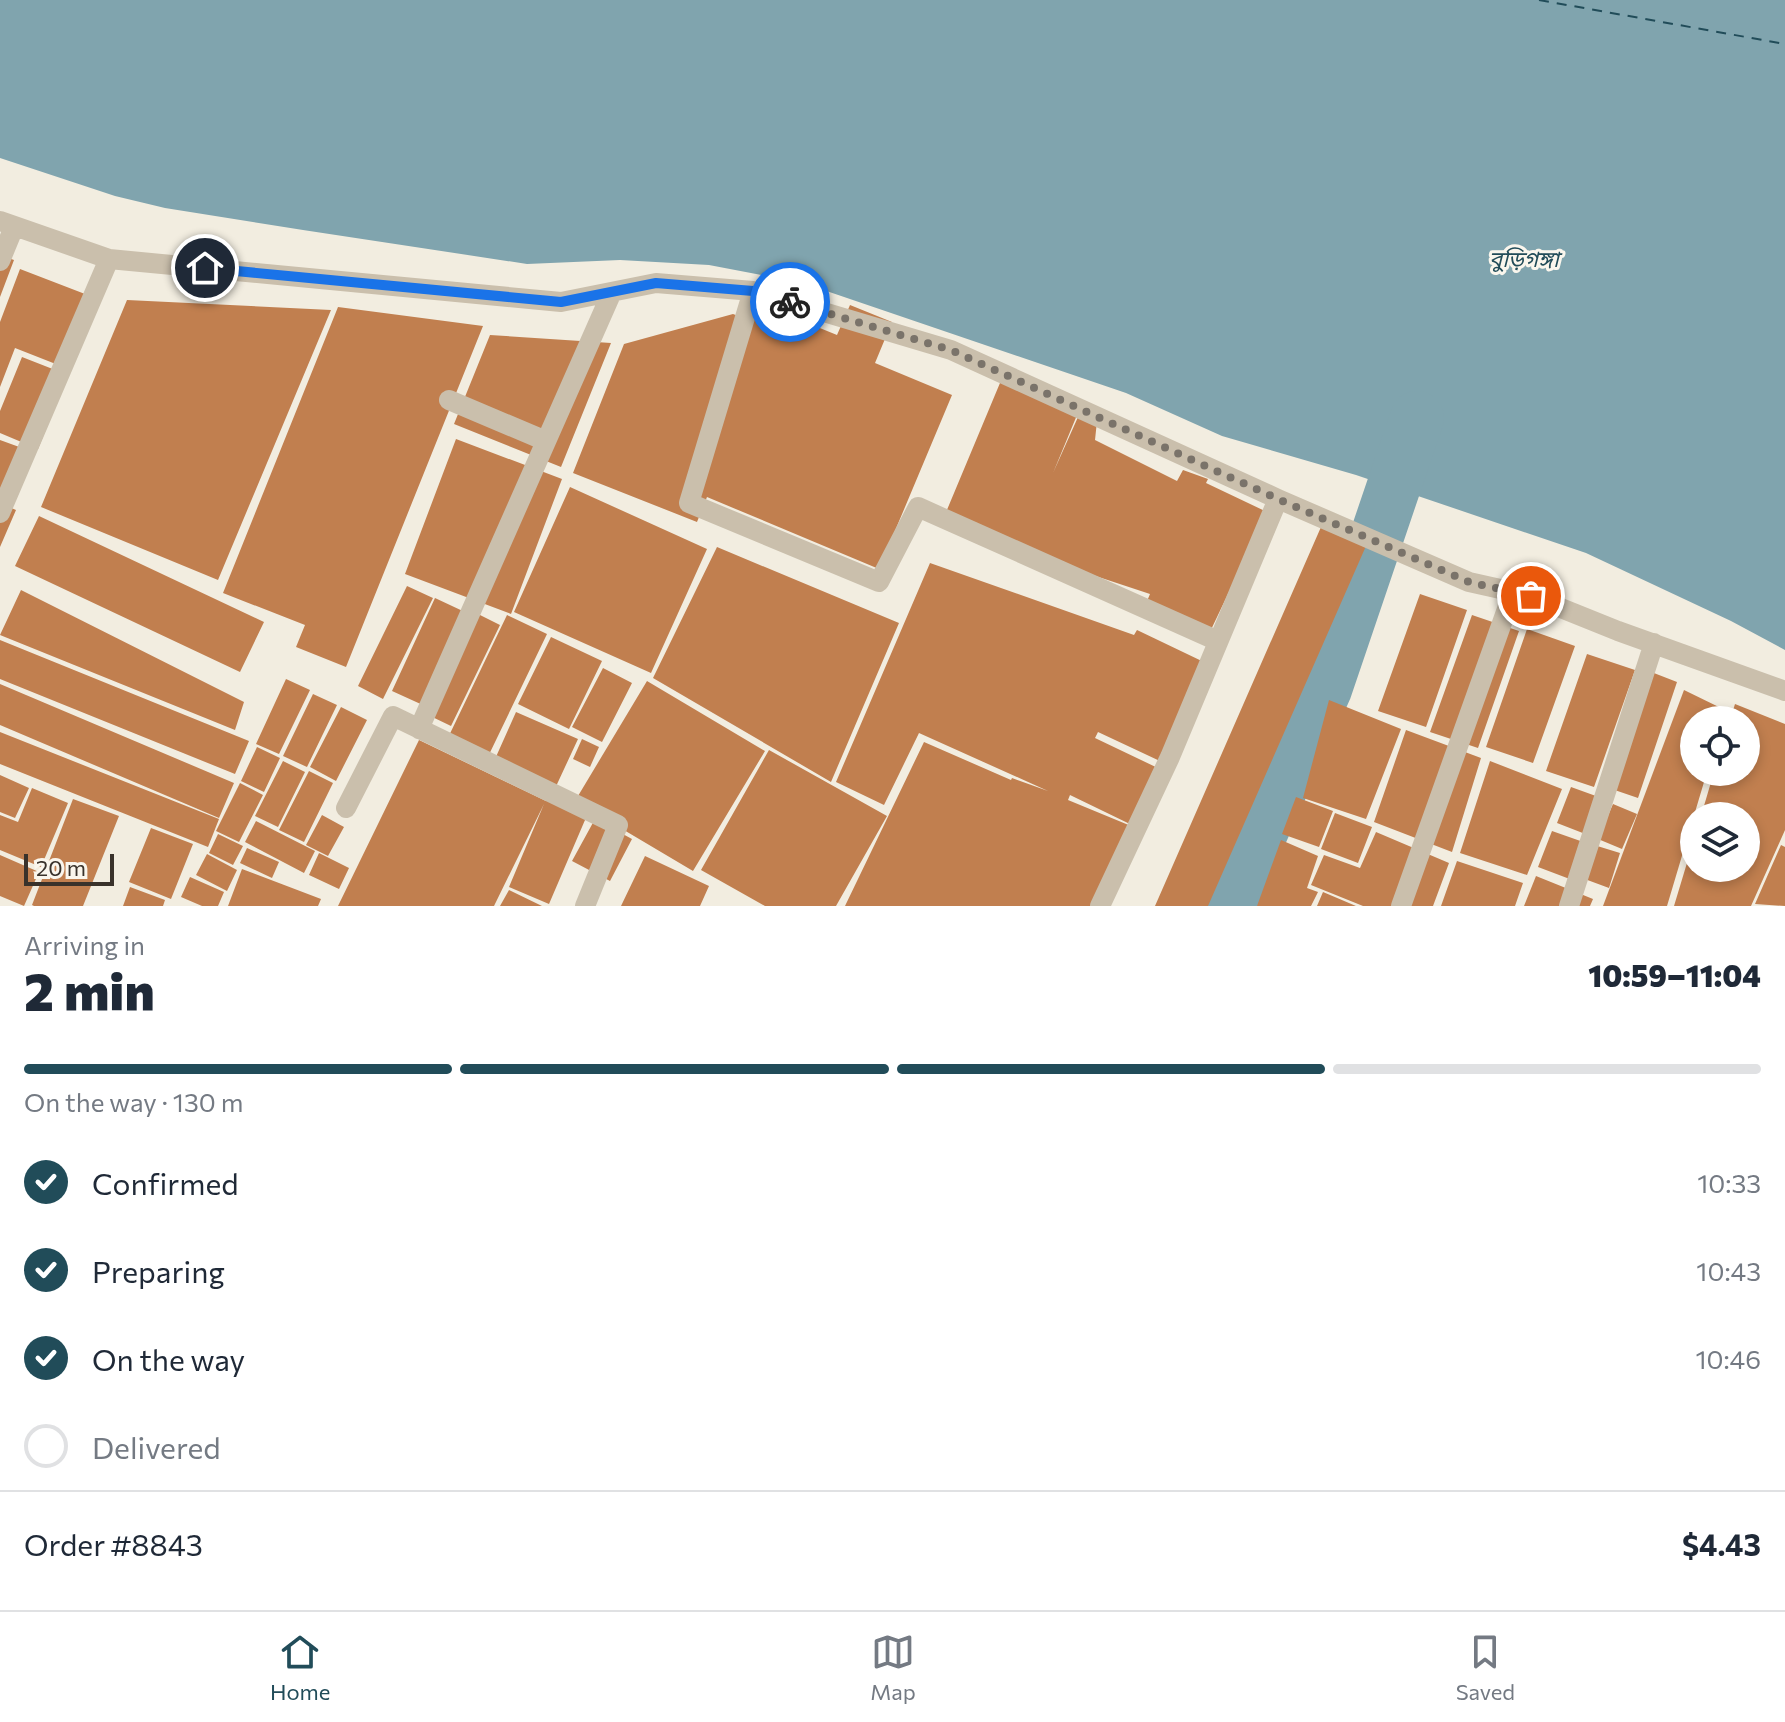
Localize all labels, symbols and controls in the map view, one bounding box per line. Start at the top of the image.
pin [171,234,239,302]
water label: বুড়িগঙ্গা [1489,245,1563,273]
icon: home [183,246,227,290]
courier [750,262,830,342]
icon: bike [768,280,812,324]
pin [1497,562,1565,630]
icon: bag [1509,574,1553,618]
map controls [1680,706,1760,882]
button: locate [1680,706,1760,786]
button: layers [1680,802,1760,882]
scale bar [24,850,114,886]
text: 20 m [36,854,86,881]
text: Arriving in [24,929,145,960]
text: 10:59–11:04 [1588,956,1761,993]
text: 2 min [24,958,155,1022]
text: On the way · 130 m [24,1086,243,1117]
icon: check [24,1160,68,1204]
text: Confirmed [92,1164,239,1201]
text: 10:33 [1697,1167,1761,1198]
icon: check [24,1248,68,1292]
text: Preparing [92,1252,225,1289]
text: 10:43 [1696,1255,1761,1286]
icon: check [24,1336,68,1380]
text: On the way [92,1340,245,1377]
text: 10:46 [1695,1343,1761,1374]
text: Delivered [92,1428,221,1465]
text: Order #8843 [24,1525,203,1562]
text: $4.43 [1682,1525,1761,1562]
tab: Home [270,1630,330,1705]
tab: Map [870,1630,916,1705]
tab: Saved [1456,1630,1515,1705]

